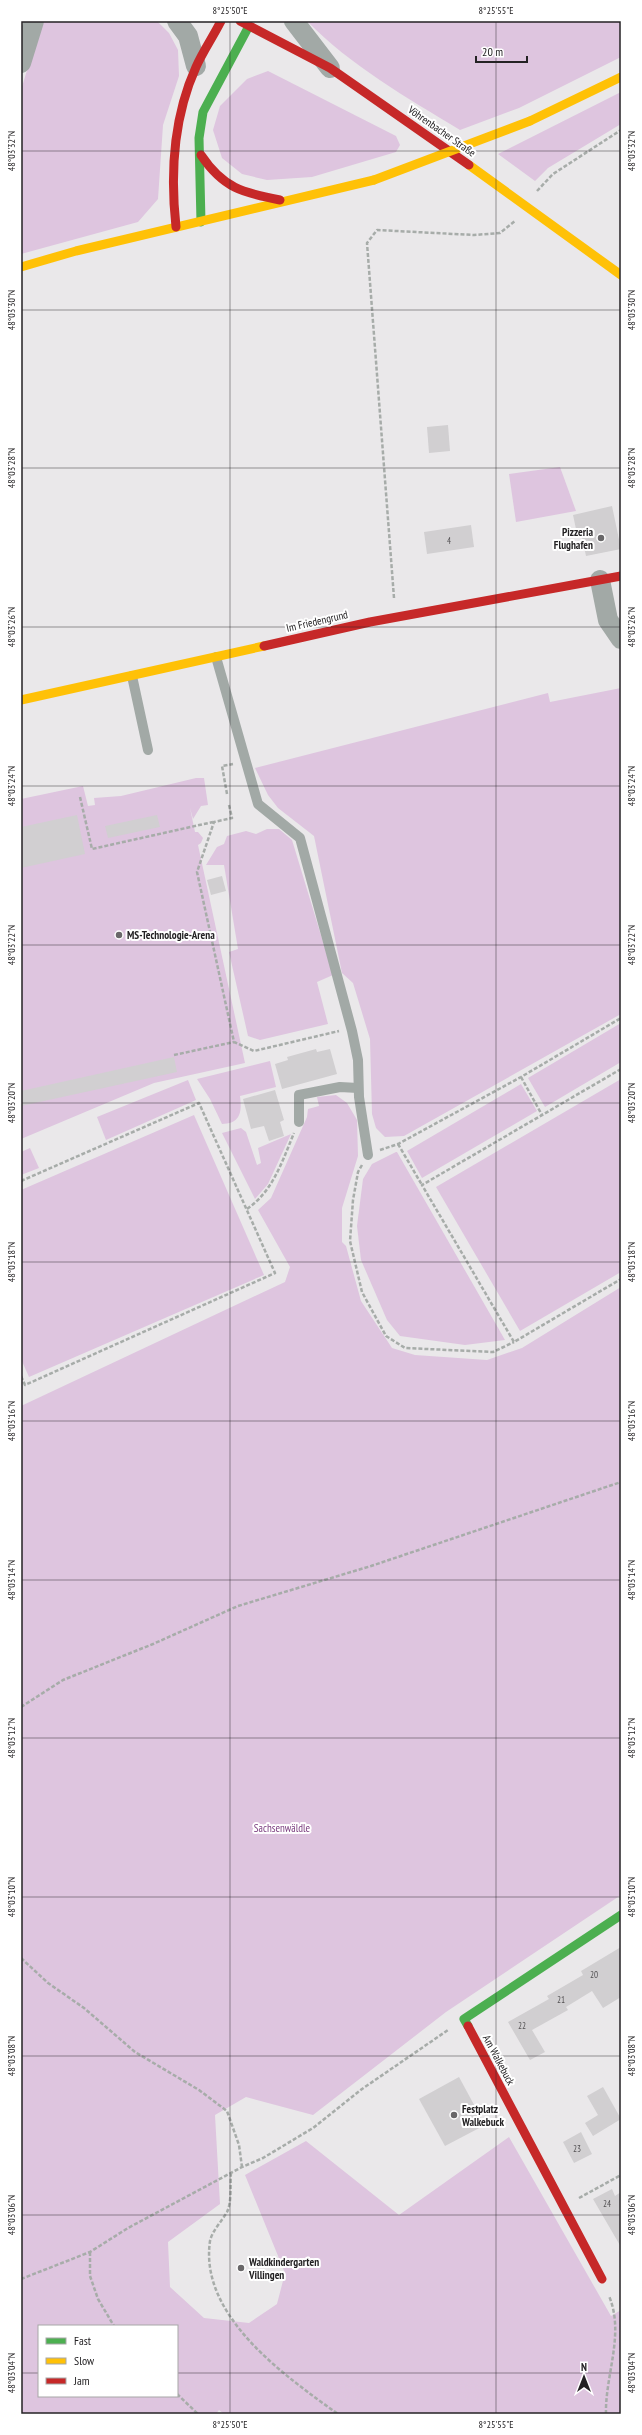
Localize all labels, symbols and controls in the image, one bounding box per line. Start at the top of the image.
text: 8°25'50"E [213,4,247,17]
text: 8°25'55"E [479,4,513,17]
scale bar [476,38,527,64]
text: 20 m [482,44,503,59]
street label: Vöhrenbacher Straße [405,102,479,160]
text: 48°03'32"N [5,131,18,171]
text: 48°03'32"N [625,131,638,171]
text: 48°03'30"N [5,290,18,330]
text: 48°03'30"N [625,290,638,330]
text: 48°03'28"N [5,448,18,488]
text: 48°03'28"N [625,448,638,488]
place label: Pizzeria Flughafen [554,525,593,552]
marker: Pizzeria Flughafen [596,533,606,543]
house number: 4 [447,535,451,546]
text: 48°03'26"N [5,607,18,647]
street label: Im Friedengrund [285,607,349,635]
text: 48°03'26"N [625,607,638,647]
text: 48°03'24"N [5,766,18,806]
text: 48°03'24"N [625,766,638,806]
text: 48°03'22"N [5,925,18,965]
text: 48°03'22"N [625,925,638,965]
place label: MS-Technologie-Arena [127,928,215,942]
marker: MS-Technologie-Arena [114,930,124,940]
text: 48°03'20"N [5,1083,18,1123]
text: 48°03'20"N [625,1083,638,1123]
text: 48°03'18"N [5,1242,18,1282]
text: 48°03'18"N [625,1242,638,1282]
text: 48°03'16"N [5,1401,18,1441]
text: 48°03'16"N [625,1401,638,1441]
text: 48°03'14"N [5,1560,18,1600]
text: 48°03'14"N [625,1560,638,1600]
text: 48°03'12"N [5,1718,18,1758]
text: 48°03'12"N [625,1718,638,1758]
park label: Sachsenwäldle [254,1821,311,1835]
text: 48°03'10"N [5,1877,18,1917]
text: 48°03'10"N [625,1877,638,1917]
house number: 20 [590,1969,598,1980]
house number: 21 [557,1994,565,2005]
house number: 22 [518,2020,526,2031]
street label: Am Walkebuck [480,2032,518,2088]
text: 48°03'08"N [5,2036,18,2076]
text: 48°03'08"N [625,2036,638,2076]
place label: Festplatz Walkebuck [461,2102,504,2129]
marker: Festplatz Walkebuck [449,2110,459,2120]
house number: 23 [573,2143,581,2154]
text: 48°03'06"N [5,2195,18,2235]
text: 48°03'06"N [625,2195,638,2235]
house number: 24 [603,2198,611,2209]
place label: Waldkindergarten Villingen [248,2255,319,2282]
marker: Waldkindergarten Villingen [236,2263,246,2273]
legend [38,2325,178,2397]
text: Fast [74,2333,92,2348]
text: 48°03'04"N [5,2353,18,2393]
text: Slow [74,2353,95,2368]
text: 48°03'04"N [625,2353,638,2393]
north arrow [564,2357,604,2397]
text: N [581,2360,587,2374]
text: Jam [73,2373,90,2388]
text: 8°25'50"E [213,2418,247,2431]
text: 8°25'55"E [479,2418,513,2431]

